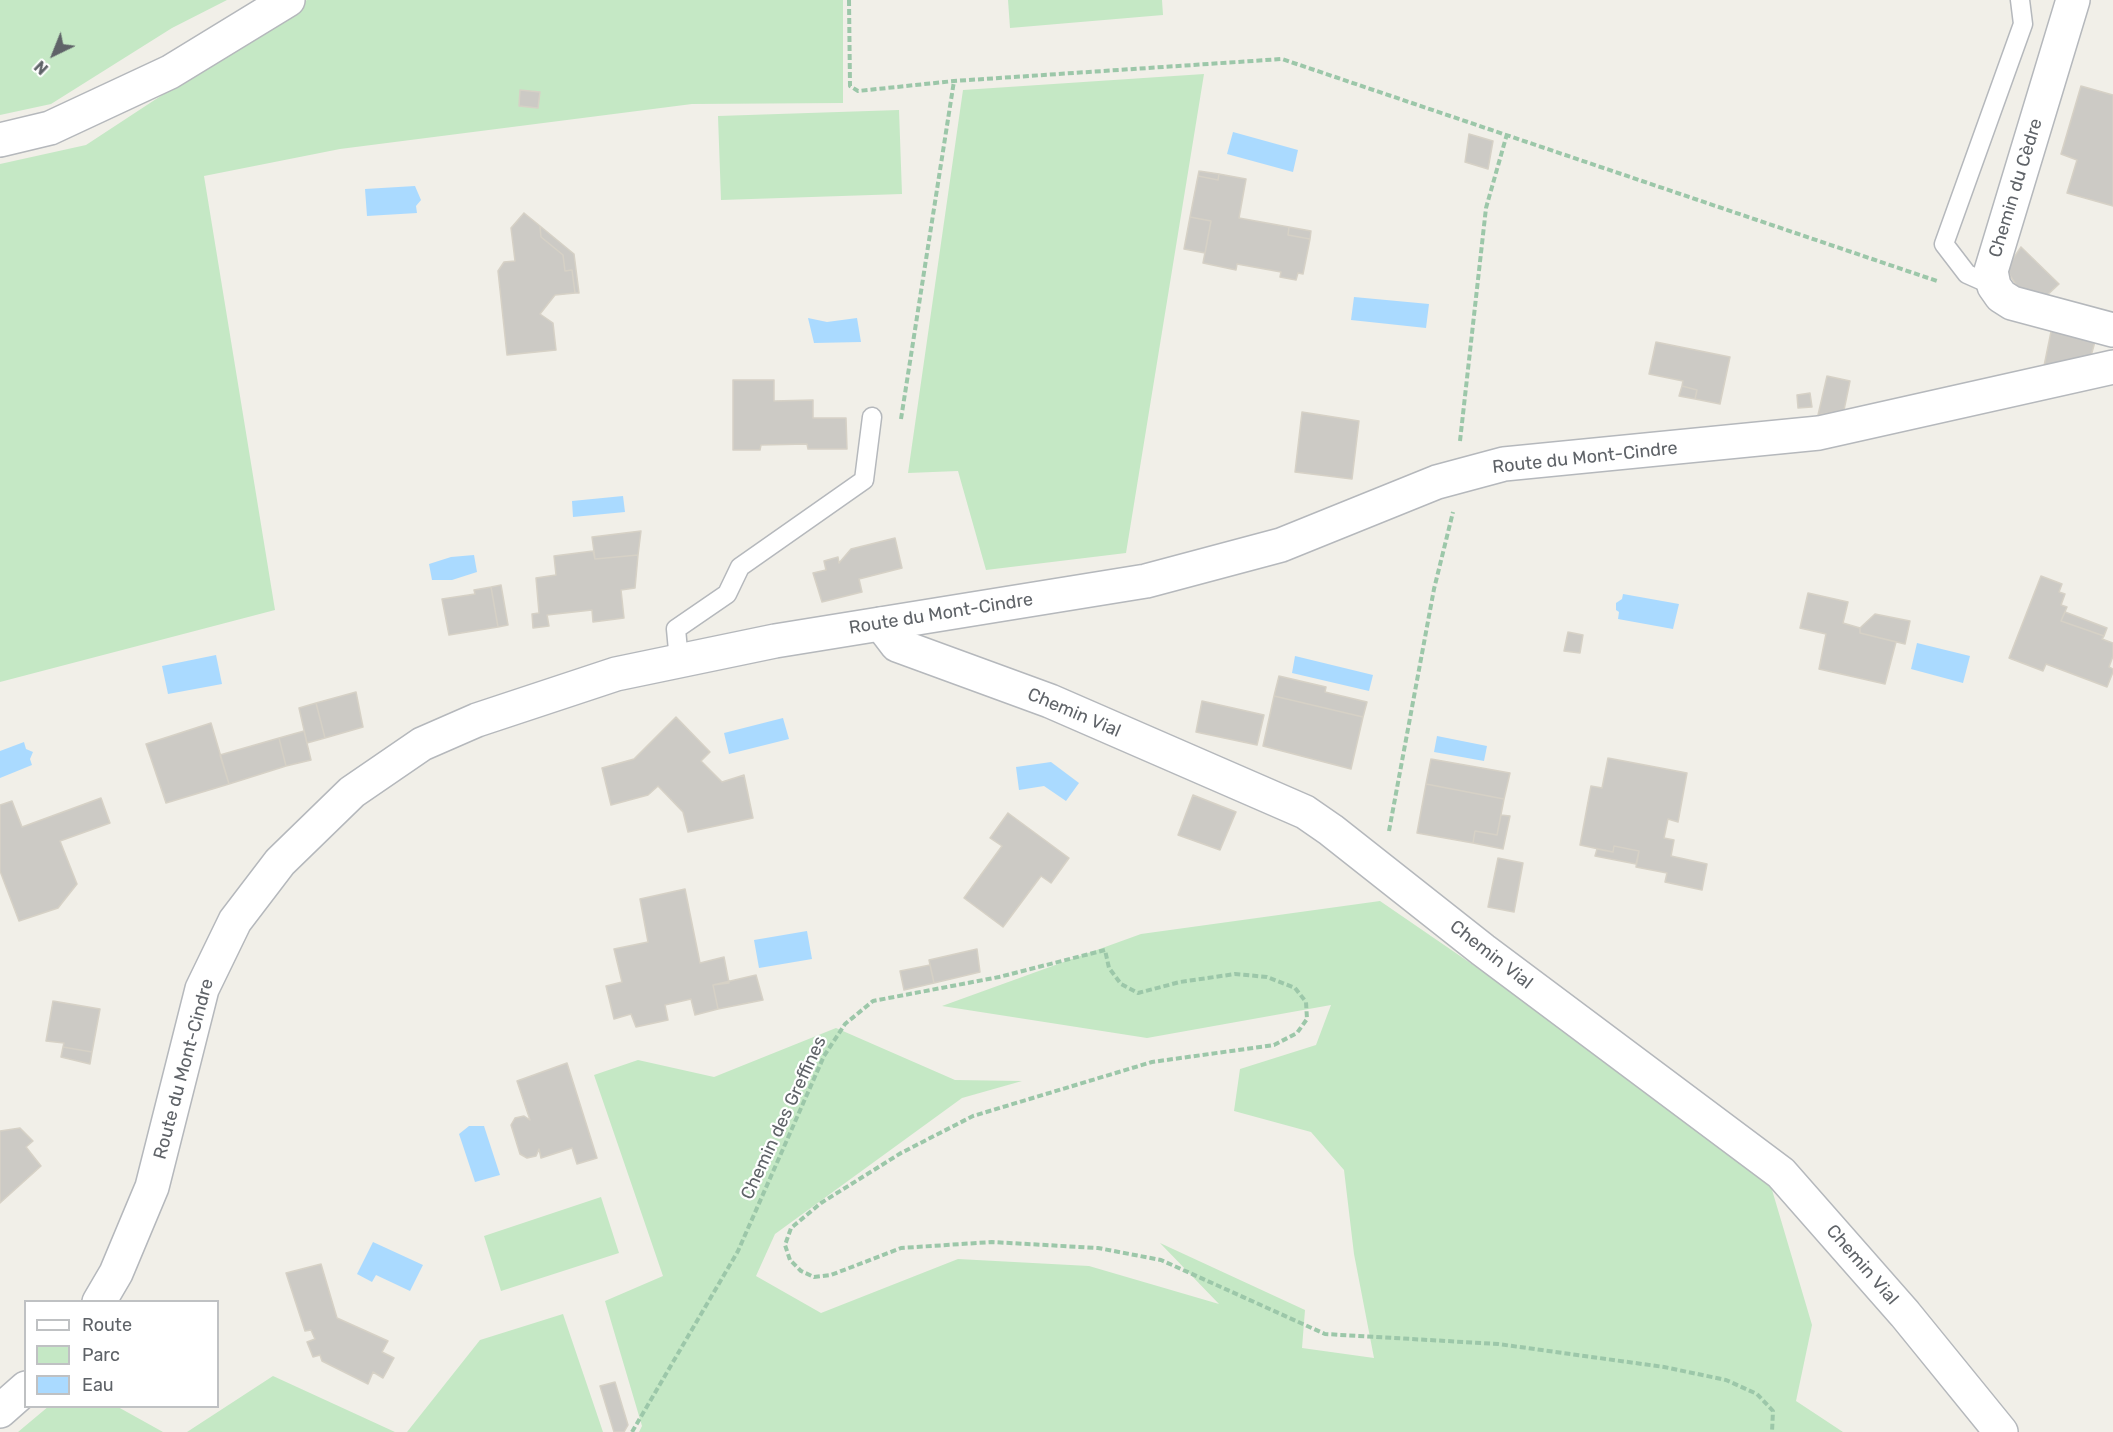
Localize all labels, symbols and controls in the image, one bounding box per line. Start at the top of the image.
north arrow [24,24,84,84]
text: N [31,57,52,78]
street label: Chemin du Cèdre [1985,116,2047,260]
street label: Route du Mont-Cindre [1491,438,1679,478]
street label: Route du Mont-Cindre [847,589,1035,639]
street label: Chemin Vial [1024,684,1124,742]
street label: Chemin Vial [1445,916,1537,994]
street label: Route du Mont-Cindre [149,976,219,1162]
street label: Chemin des Greffines [737,1033,831,1203]
street label: Chemin Vial [1821,1221,1903,1309]
legend [24,1300,219,1408]
text: Route [82,1314,132,1336]
text: Parc [82,1344,120,1366]
text: Eau [82,1374,114,1396]

